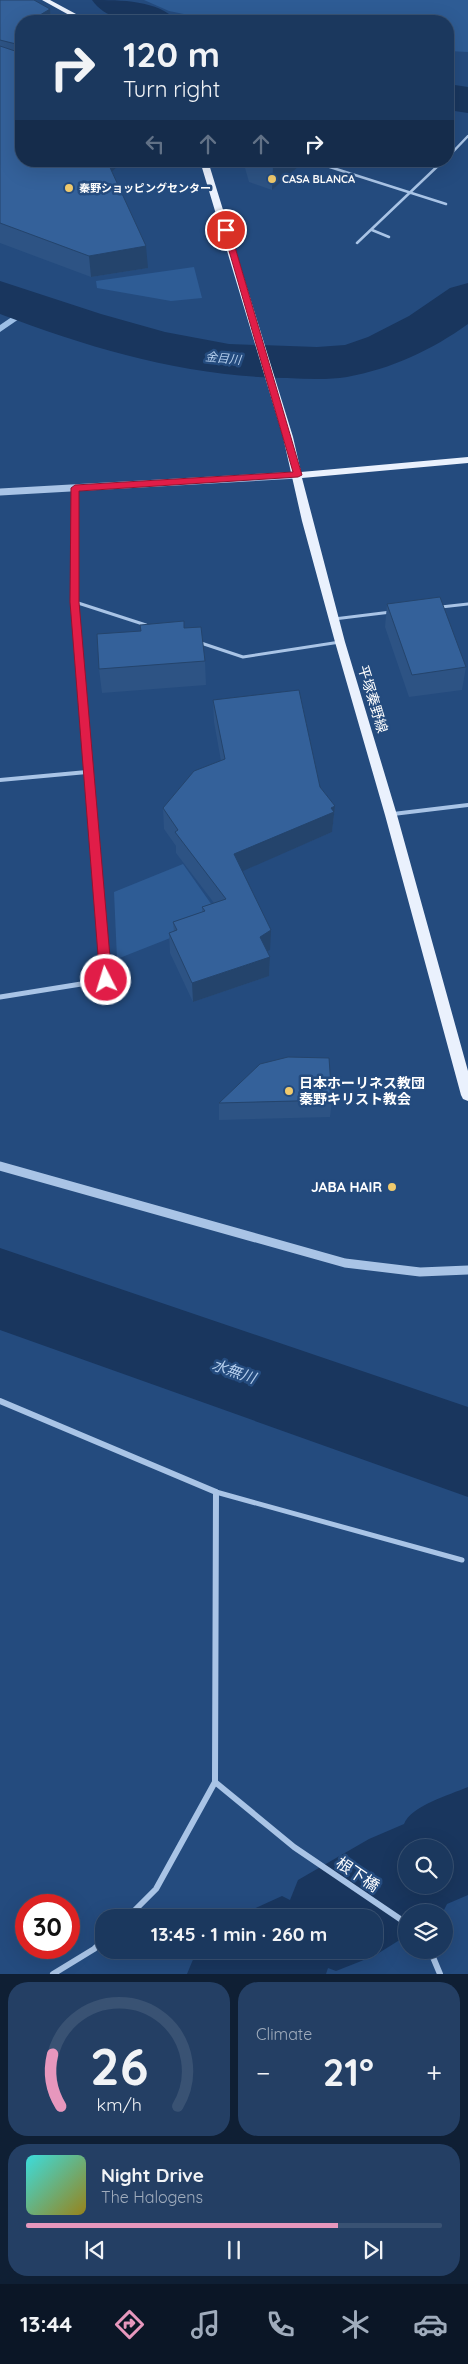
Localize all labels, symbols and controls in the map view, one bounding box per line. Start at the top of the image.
text: 120 m [123,32,220,76]
icon: right [40,35,105,100]
text: Turn right [123,75,220,103]
icon: left [141,130,169,158]
icon: ahead [194,130,222,158]
icon: ahead [247,130,275,158]
icon: right [300,130,328,158]
place label: CASA BLANCA [282,172,355,186]
marker: CASA BLANCA [266,173,278,185]
place label: 秦野ショッピングセンター [79,181,211,195]
marker: 秦野ショッピングセンター [63,182,75,194]
pin [205,209,247,251]
icon: arrive [212,216,240,244]
water label: 金目川 [204,349,244,368]
street label: 平塚秦野線 [354,663,392,735]
position arrow [79,953,131,1005]
place label: 日本ホーリネス教団 秦野キリスト教会 [299,1074,425,1108]
marker: 日本ホーリネス教団 秦野キリスト教会 [283,1085,295,1097]
place label: JABA HAIR [311,1178,382,1196]
marker: JABA HAIR [386,1181,398,1193]
water label: 水無川 [210,1355,260,1388]
map controls [398,1839,453,1959]
button: search [398,1839,453,1894]
street label: 根下橋 [333,1852,383,1896]
speed limit sign: 30 [15,1894,80,1959]
button: layers [398,1904,453,1959]
text: 13:45 · 1 min · 260 m [151,1922,327,1946]
text: Climate [256,2024,312,2044]
text: 26 [90,2033,148,2098]
text: 21° [323,2048,374,2096]
text: − [256,2055,271,2090]
text: + [426,2055,442,2090]
text: km/h [96,2093,142,2115]
text: Night Drive [101,2163,204,2187]
text: The Halogens [101,2187,203,2207]
icon: previous [81,2236,109,2264]
icon: pause [220,2236,248,2264]
icon: next [359,2236,387,2264]
icon: directions [112,2307,147,2342]
icon: music [188,2307,223,2342]
icon: phone [263,2307,298,2342]
icon: climate [338,2307,373,2342]
icon: car [413,2307,448,2342]
text: 13:44 [20,2310,72,2338]

